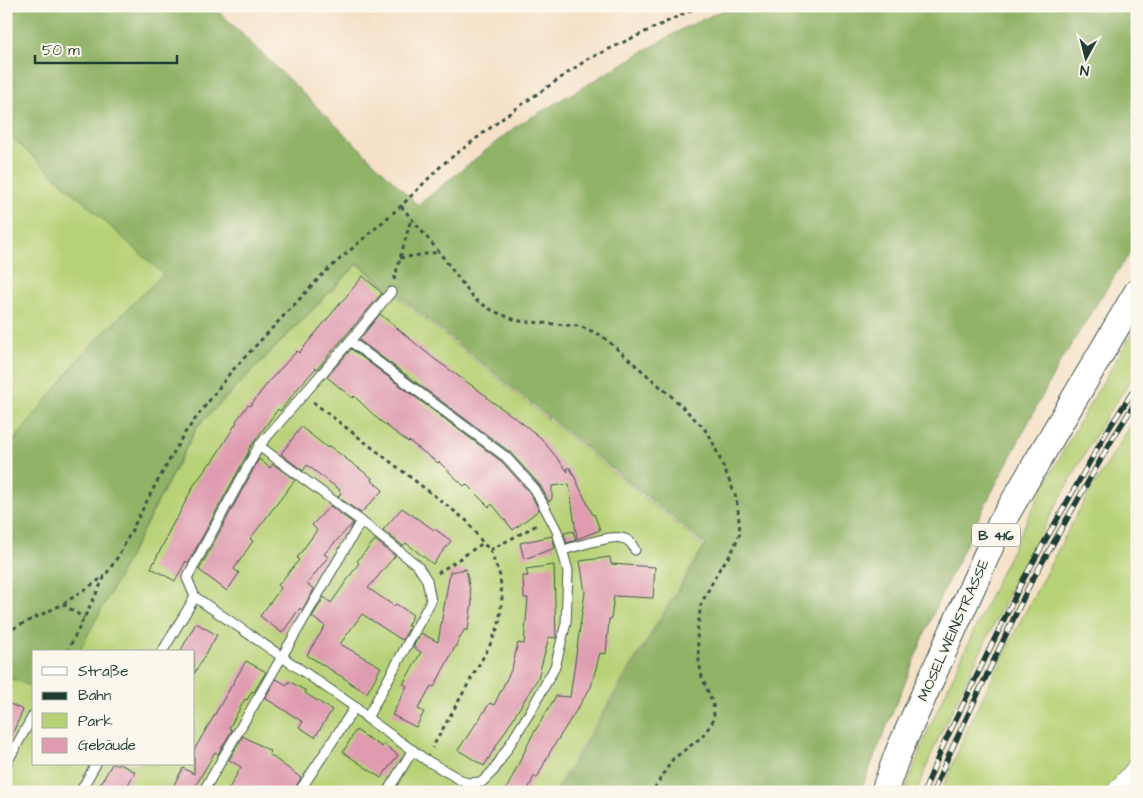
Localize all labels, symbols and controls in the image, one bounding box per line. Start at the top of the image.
scale bar [35,32,178,64]
north arrow [1060,32,1110,82]
text: 50 m [42,40,80,61]
text: N [1079,59,1090,80]
road number: B 416 [972,524,1020,546]
street label: MOSELWEINSTRASSE [913,556,994,705]
legend [32,650,195,766]
text: Straße [78,661,128,682]
text: Bahn [78,685,112,706]
text: Park [78,711,113,732]
text: Gebäude [78,735,136,756]

